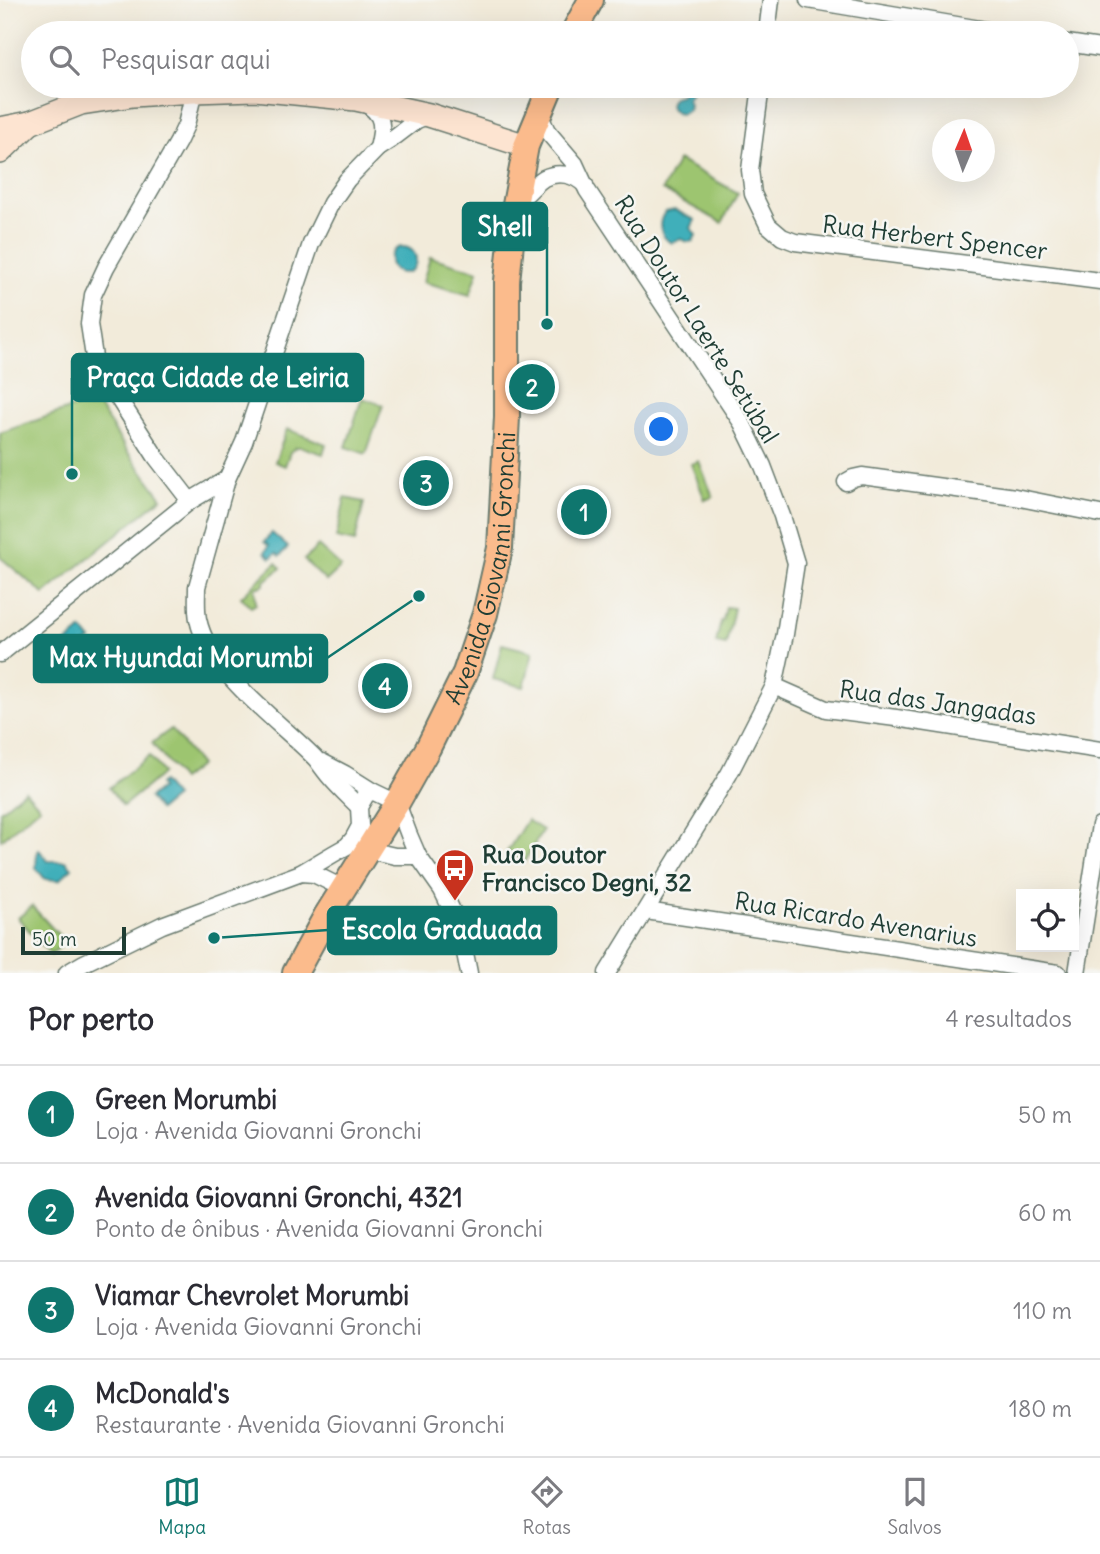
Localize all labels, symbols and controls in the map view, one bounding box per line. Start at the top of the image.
search box [21,21,1079,98]
icon: search [45,41,83,79]
text: Pesquisar aqui [101,43,270,76]
north arrow [932,119,995,182]
street label: Rua Doutor Laerte Setúbal [608,190,786,448]
callout: Shell [463,203,547,250]
street label: Rua Herbert Spencer [821,208,1049,266]
text: Shell [477,210,533,243]
callout: Praça Cidade de Leiria [72,354,363,401]
text: Praça Cidade de Leiria [87,361,350,394]
pin: 2 [509,361,555,413]
your location [644,412,678,446]
street label: Avenida Giovanni Gronchi [437,431,521,709]
pin: 3 [403,457,449,509]
pin: 1 [561,486,607,538]
callout: Max Hyundai Morumbi [34,635,327,682]
text: Max Hyundai Morumbi [49,641,313,674]
pin: 4 [362,660,408,712]
street label: Rua das Jangadas [838,673,1038,731]
place label: Rua Doutor Francisco Degni, 32 [482,839,692,897]
bus stop icon: Rua Doutor Francisco Degni, 32 [434,847,476,902]
street label: Rua Ricardo Avenarius [733,885,979,953]
map controls [1016,889,1079,952]
button: locate [1016,889,1079,952]
callout: Escola Graduada [328,907,556,954]
text: Escola Graduada [342,913,542,946]
scale bar [21,924,126,956]
text: 50 m [32,927,77,951]
text: Por perto [28,1000,154,1038]
text: 4 resultados [945,1004,1072,1033]
text: Green Morumbi [95,1083,277,1116]
text: 1 [46,1100,56,1129]
text: 50 m [1018,1100,1072,1129]
text: Loja · Avenida Giovanni Gronchi [95,1116,422,1145]
text: Avenida Giovanni Gronchi, 4321 [95,1181,463,1214]
text: 2 [45,1198,57,1227]
text: 60 m [1018,1198,1072,1227]
text: Ponto de ônibus · Avenida Giovanni Gronchi [95,1214,543,1243]
text: Viamar Chevrolet Morumbi [95,1279,409,1312]
text: 3 [44,1296,58,1325]
text: 110 m [1013,1296,1072,1325]
text: Loja · Avenida Giovanni Gronchi [95,1312,422,1341]
text: McDonald's [95,1377,230,1410]
text: 4 [44,1394,58,1423]
text: 180 m [1009,1394,1072,1423]
text: Restaurante · Avenida Giovanni Gronchi [95,1410,505,1439]
tab: Mapa [158,1473,206,1539]
tab: Rotas [523,1473,571,1539]
tab: Salvos [888,1473,942,1539]

